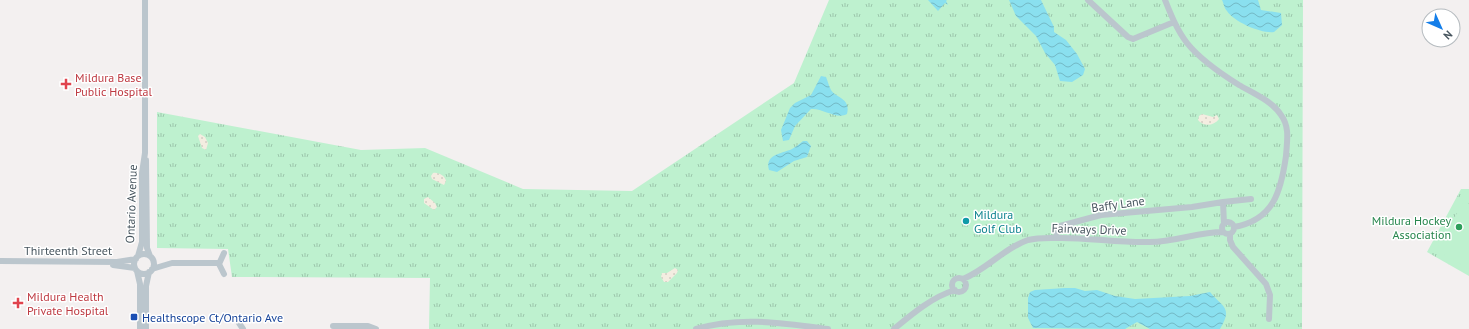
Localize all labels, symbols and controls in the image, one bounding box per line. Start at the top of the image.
north arrow [1421,8,1461,48]
text: N [1441,28,1456,43]
place label: Mildura Base Public Hospital [75,70,153,99]
marker: Mildura Base Public Hospital [60,78,72,90]
street label: Ontario Avenue [122,164,140,244]
street label: Baffy Lane [1090,193,1146,215]
place label: Mildura Golf Club [974,207,1022,236]
place label: Mildura Hockey Association [1372,213,1451,242]
marker: Mildura Golf Club [961,216,971,226]
street label: Fairways Drive [1051,220,1127,238]
marker: Mildura Hockey Association [1454,222,1464,232]
street label: Thirteenth Street [24,243,112,258]
place label: Mildura Health Private Hospital [27,289,109,318]
marker: Mildura Health Private Hospital [12,297,24,309]
place label: Healthscope Ct/Ontario Ave [142,310,283,325]
marker: Healthscope Ct/Ontario Ave [129,312,139,322]

